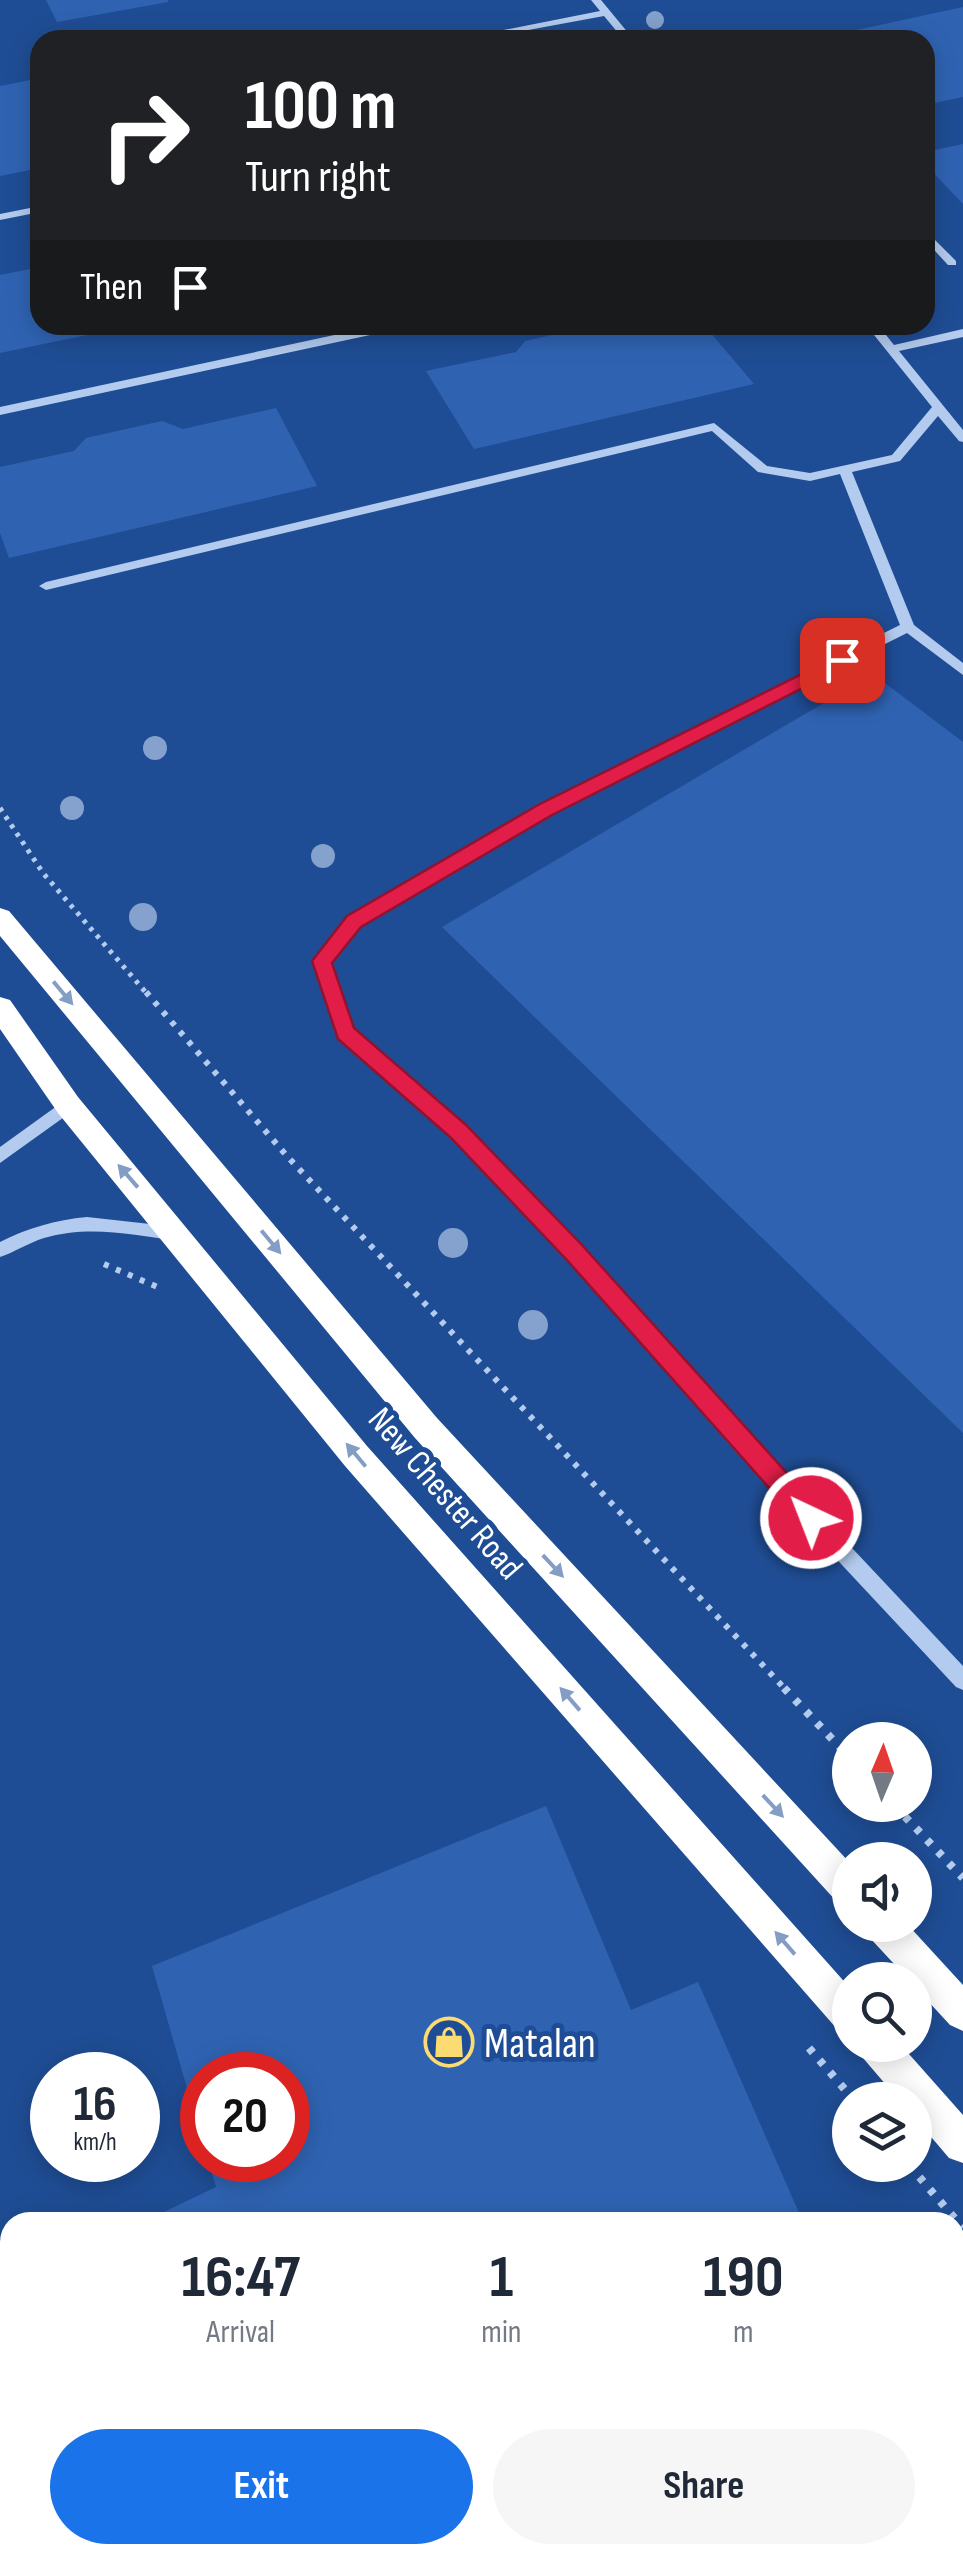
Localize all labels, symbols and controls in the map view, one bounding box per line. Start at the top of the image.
text: 100 m [245,65,396,149]
icon: right [80,70,210,200]
text: Turn right [245,150,391,205]
icon: arrive [163,260,218,315]
text: Then [80,265,143,310]
pin [800,618,885,703]
icon: arrive [815,633,870,688]
one-way arrow [51,980,73,1005]
one-way arrow [118,1164,140,1189]
one-way arrow [260,1230,281,1255]
street label: New Chester Road [358,1399,531,1589]
one-way arrow [345,1443,367,1468]
position arrow [759,1466,863,1570]
one-way arrow [542,1553,564,1578]
one-way arrow [560,1687,582,1712]
north arrow [832,1722,932,1822]
map controls [832,1722,932,2182]
one-way arrow [761,1794,784,1818]
button: sound [832,1842,932,1942]
one-way arrow [775,1931,797,1956]
button: search [832,1962,932,2062]
shop icon: Matalan [423,2016,475,2068]
place label: Matalan [484,2019,596,2070]
speed limit sign: 20 [180,2052,310,2182]
text: 16 [73,2075,117,2135]
button: layers [832,2082,932,2182]
text: km/h [73,2127,117,2158]
text: 16:47 [181,2242,300,2314]
text: 1 [490,2242,513,2314]
text: 190 [703,2242,784,2314]
text: Arrival [206,2313,275,2352]
text: min [481,2313,522,2352]
text: m [733,2313,754,2352]
button: Exit [50,2429,473,2544]
button: Share [493,2429,915,2544]

